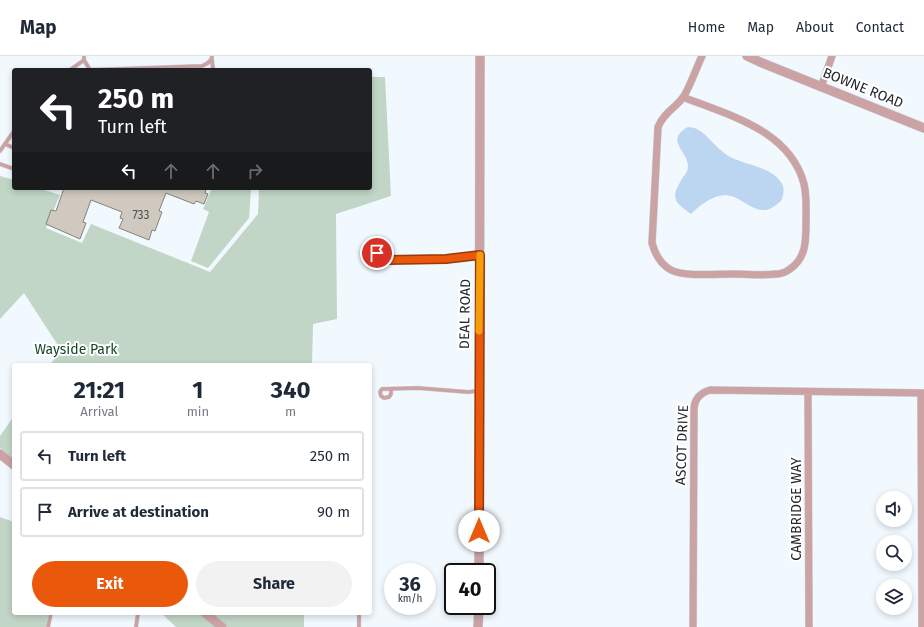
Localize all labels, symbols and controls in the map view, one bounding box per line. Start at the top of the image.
text: Map [20,16,57,39]
text: Home [688,19,725,36]
text: Map [747,19,774,36]
text: About [796,19,834,36]
text: Contact [856,19,904,36]
street label: BOWNE ROAD [820,64,906,112]
text: 250 m [98,82,174,115]
icon: left [32,84,84,136]
text: Turn left [98,116,167,138]
icon: left [118,160,140,182]
icon: ahead [160,160,182,182]
icon: ahead [202,160,224,182]
icon: right [244,160,266,182]
house number: 733 [132,208,150,222]
pin [360,236,394,270]
icon: arrive [366,242,388,264]
street label: DEAL ROAD [456,279,474,349]
park label: Wayside Park [34,341,118,358]
text: 21:21 [73,376,125,404]
text: 1 [192,376,203,404]
text: 340 [271,376,311,404]
text: Arrival [80,404,118,419]
text: min [187,404,209,419]
text: m [285,404,296,419]
street label: ASCOT DRIVE [672,405,692,485]
icon: left [34,445,56,467]
text: Turn left [68,447,126,465]
text: 250 m [310,447,350,465]
street label: CAMBRIDGE WAY [788,457,805,561]
map controls [876,491,912,615]
button: sound [876,491,912,527]
icon: arrive [34,501,56,523]
text: Arrive at destination [68,503,209,521]
text: 90 m [317,503,350,521]
position arrow [458,510,500,552]
button: search [876,535,912,571]
button: Exit [32,561,188,607]
button: Share [196,561,352,607]
speed limit sign: 40 [444,563,496,615]
text: 36 [399,572,421,596]
button: layers [876,579,912,615]
text: km/h [398,593,422,605]

